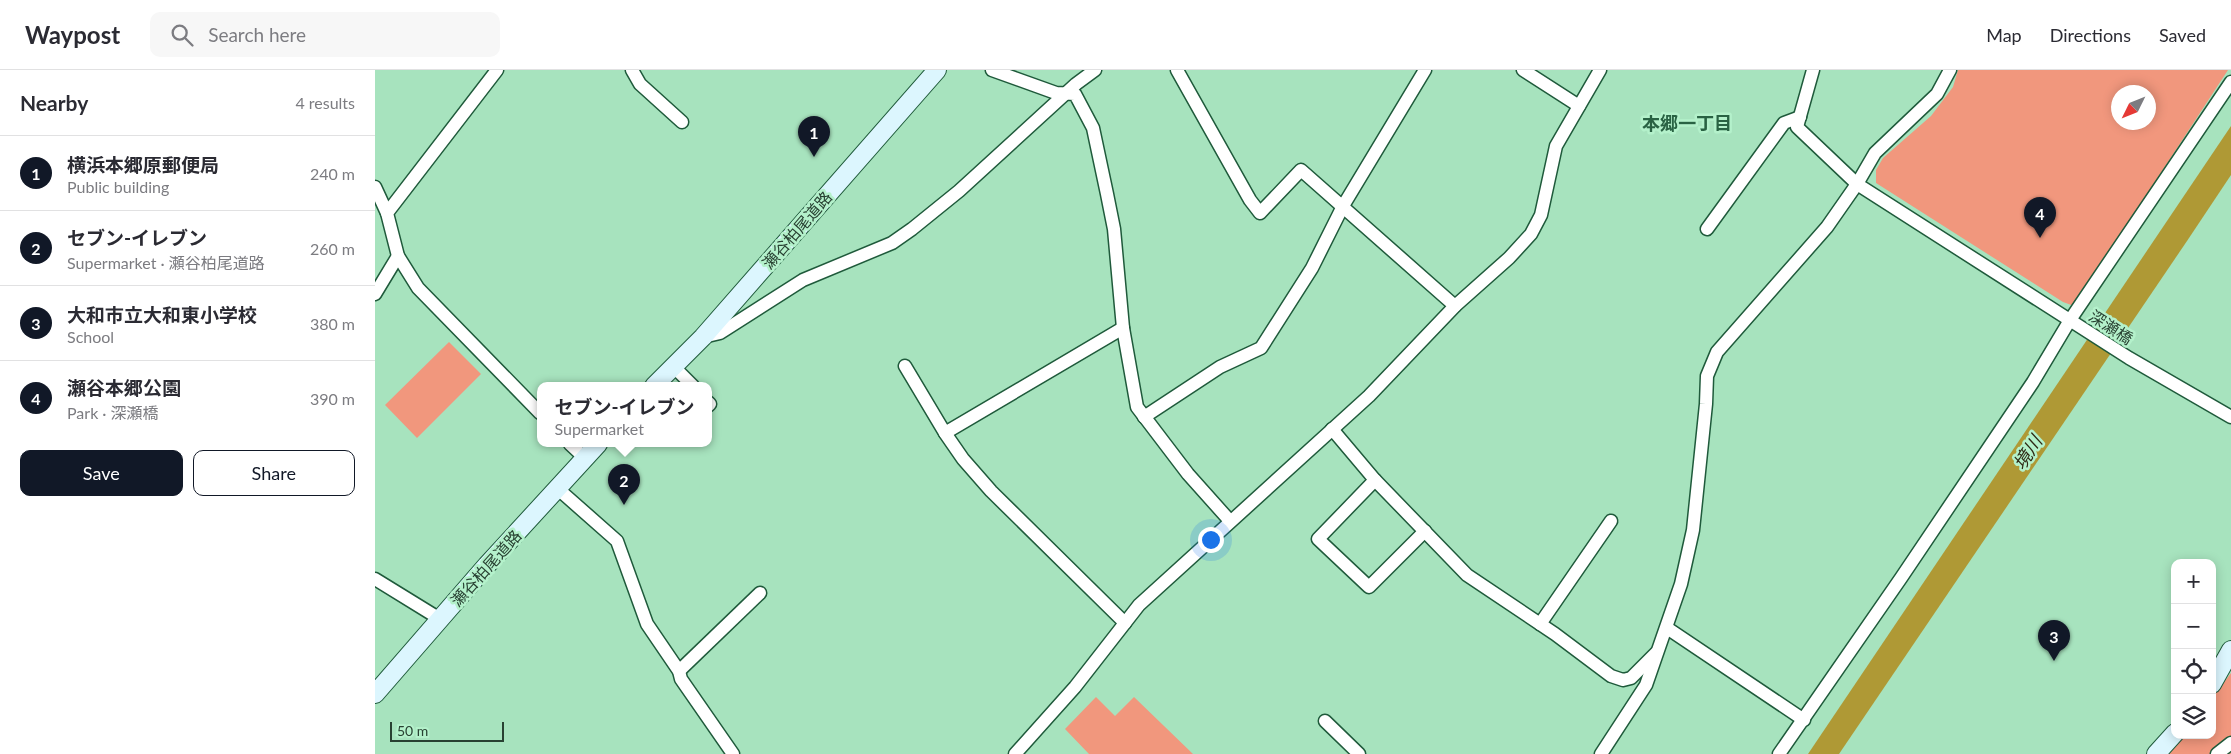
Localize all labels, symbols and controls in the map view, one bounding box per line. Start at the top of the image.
search box [150,12,500,57]
text: Waypost [25,20,120,49]
icon: search [168,21,196,49]
text: Search here [208,23,306,46]
text: Map [1986,24,2022,46]
text: Directions [2050,24,2131,46]
text: Saved [2159,24,2206,46]
north arrow [2111,85,2156,130]
text: Nearby [20,90,88,115]
text: 4 results [295,93,355,112]
district label: 本郷一丁目 [1642,112,1732,134]
pin: 1 [798,116,830,157]
text: 横浜本郷原郵便局 [67,153,219,176]
text: 1 [31,164,41,183]
text: 240 m [310,164,355,183]
text: Public building [67,177,169,196]
street label: 瀬谷柏尾道路 [758,187,835,272]
pin: 4 [2024,197,2056,238]
text: セブン-イレブン [67,226,207,249]
text: 2 [31,239,41,258]
text: 260 m [310,239,355,258]
text: Supermarket · 瀬谷柏尾道路 [67,253,265,272]
text: 大和市立大和東小学校 [67,303,257,326]
street label: 深瀬橋 [2086,306,2137,348]
text: 3 [31,314,41,333]
text: 380 m [310,314,355,333]
text: School [67,327,114,346]
text: 瀬谷本郷公園 [67,376,181,399]
popup [537,382,712,447]
text: 4 [31,389,41,408]
text: 390 m [310,389,355,408]
text: セブン-イレブン [554,395,695,418]
text: Park · 深瀬橋 [67,403,159,422]
text: Supermarket [554,419,644,438]
water label: 境川 [2008,430,2047,474]
button: Save [20,450,183,496]
button: Share [193,450,355,496]
pin: 2 [608,464,640,505]
street label: 瀬谷柏尾道路 [446,526,525,610]
your location [1198,527,1224,553]
map controls [2171,559,2216,739]
button: + [2171,559,2216,604]
button: − [2171,604,2216,649]
pin: 3 [2038,620,2070,661]
button: locate [2171,649,2216,694]
button: layers [2171,694,2216,739]
scale bar [390,719,504,742]
text: 50 m [397,722,428,739]

